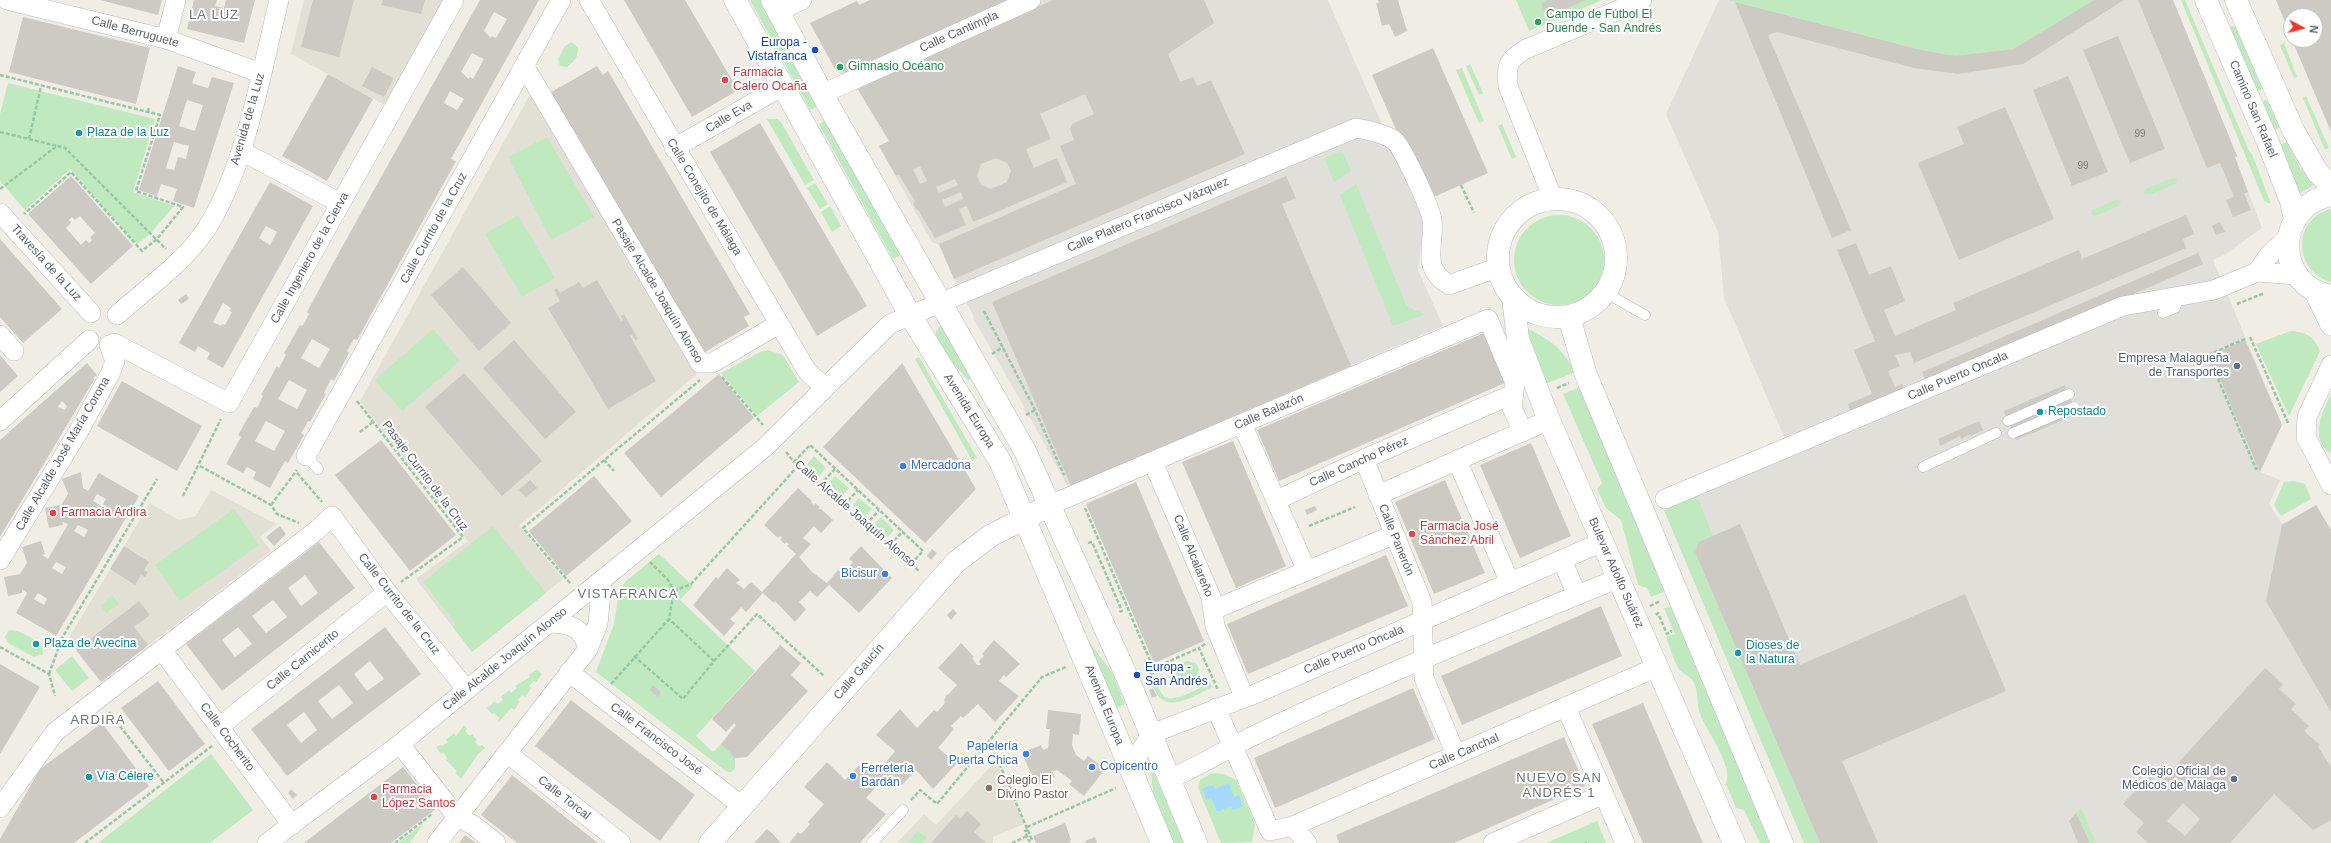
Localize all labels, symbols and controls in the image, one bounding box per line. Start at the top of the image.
district label: LA LUZ [189,7,239,23]
street label: Calle Cantimpla [917,8,1001,56]
place label: Campo de Fútbol El Duende - San Andrés [1546,8,1661,36]
north arrow [2283,8,2323,48]
street label: Calle Berruguete [90,13,180,51]
marker: Campo de Fútbol El Duende - San Andrés [1533,17,1543,27]
text: N [2307,25,2320,34]
place label: Europa - Vistafranca [747,36,807,64]
marker: Europa - Vistafranca [810,45,820,55]
street label: Camino San Rafael [2226,58,2280,160]
place label: Gimnasio Océano [848,60,944,74]
marker: Gimnasio Océano [835,62,845,72]
place label: Farmacia Calero Ocaña [733,66,807,94]
street label: Avenida de la Luz [228,71,268,167]
marker: Farmacia Calero Ocaña [720,75,730,85]
street label: Calle Eva [703,98,755,136]
place label: Plaza de la Luz [87,126,169,140]
marker: Plaza de la Luz [74,128,84,138]
house number: 99 [2134,128,2146,140]
street label: Calle Conejito de Málaga [663,136,745,258]
house number: 99 [2077,160,2089,172]
street label: Calle Currito de la Cruz [397,170,471,286]
street label: Calle Platero Francisco Vázquez [1065,174,1231,256]
street label: Calle Ingeniero de la Cierva [268,190,352,326]
street label: Pasaje Alcalde Joaquín Alonso [608,216,706,366]
street label: Travesía de la Luz [8,222,84,304]
street label: Calle Puerto Oncala [1906,348,2010,404]
place label: Empresa Malagueña de Transportes [2118,352,2229,380]
marker: Empresa Malagueña de Transportes [2232,361,2242,371]
street label: Avenida Europa [940,371,998,451]
street label: Calle Alcalde José María Corona [13,374,113,534]
street label: Calle Balazón [1232,391,1306,433]
place label: Repostado [2048,405,2106,419]
marker: Repostado [2035,407,2045,417]
street label: Pasaje Currito de la Cruz [379,418,471,534]
street label: Calle Cancho Pérez [1307,434,1411,490]
street label: Calle Alcalde Joaquín Alonso [791,457,919,571]
place label: Mercadona [911,459,971,473]
marker: Mercadona [898,461,908,471]
street label: Calle Panerón [1375,502,1417,578]
place label: Farmacia Ardira [61,506,146,520]
marker: Farmacia Ardira [48,508,58,518]
street label: Calle Alcalareño [1170,513,1216,599]
street label: Bulevar Adolfo Suárez [1585,516,1647,630]
place label: Farmacia José Sánchez Abril [1420,520,1499,548]
marker: Farmacia José Sánchez Abril [1407,529,1417,539]
street label: Calle Currito de la Cruz [355,550,443,658]
place label: Bicisur [841,567,877,581]
marker: Bicisur [880,569,890,579]
district label: VISTAFRANCA [577,586,679,602]
street label: Calle Alcalde Joaquín Alonso [440,604,570,714]
street label: Calle Puerto Oncala [1302,622,1406,678]
street label: Calle Carnicerito [264,626,342,694]
place label: Plaza de Avecina [44,637,137,651]
marker: Plaza de Avecina [31,639,41,649]
place label: Dioses de la Natura [1746,639,1799,667]
street label: Calle Gaucín [831,641,887,703]
marker: Dioses de la Natura [1733,648,1743,658]
place label: Europa - San Andrés [1145,661,1208,689]
street label: Avenida Europa [1081,663,1127,747]
marker: Europa - San Andrés [1132,670,1142,680]
street label: Calle Cocherito [197,700,257,774]
street label: Calle Francisco José [607,700,705,778]
district label: ARDIRA [70,712,126,728]
street label: Calle Canchal [1427,731,1501,773]
place label: Papelería Puerta Chica [949,740,1018,768]
marker: Papelería Puerta Chica [1021,749,1031,759]
place label: Copicentro [1100,760,1158,774]
place label: Ferretería Bardán [861,762,914,790]
marker: Copicentro [1087,762,1097,772]
place label: Colegio Oficial de Médicos de Málaga [2122,765,2226,793]
place label: Vía Célere [97,770,154,784]
district label: NUEVO SAN ANDRÉS 1 [1516,770,1602,801]
marker: Ferretería Bardán [848,771,858,781]
marker: Vía Célere [84,772,94,782]
street label: Calle Torcal [535,773,593,823]
place label: Colegio El Divino Pastor [997,774,1068,802]
marker: Colegio Oficial de Médicos de Málaga [2229,774,2239,784]
place label: Farmacia López Santos [382,783,455,811]
marker: Colegio El Divino Pastor [984,783,994,793]
marker: Farmacia López Santos [369,792,379,802]

